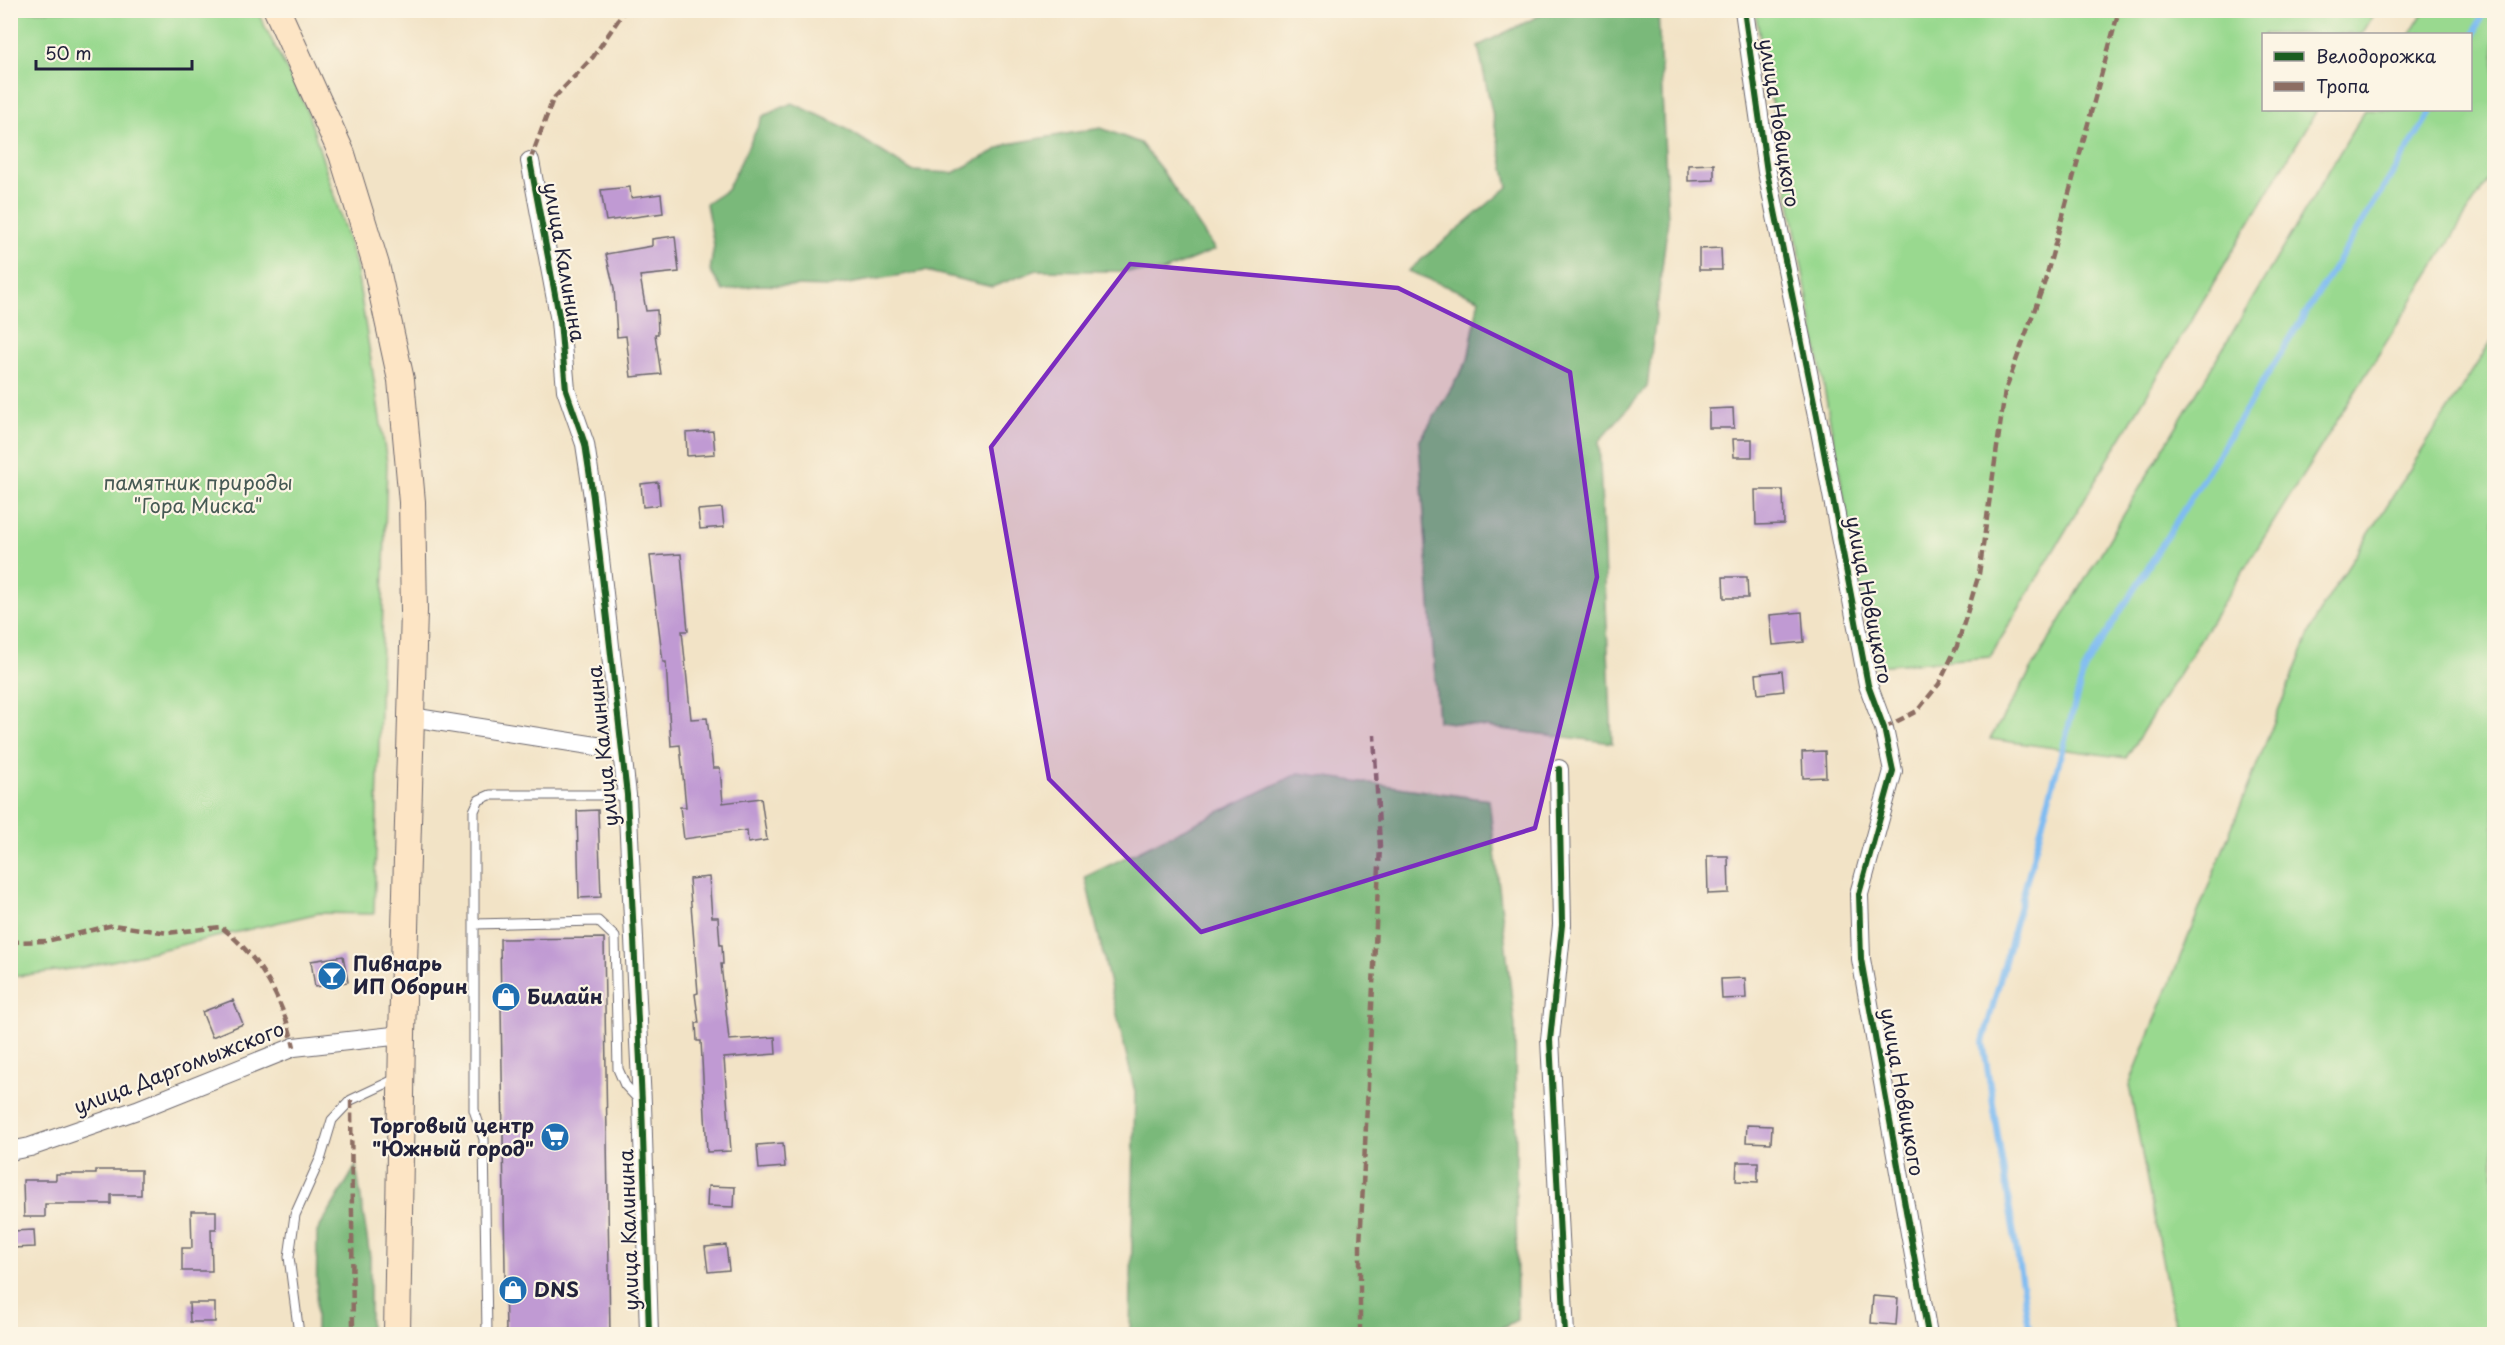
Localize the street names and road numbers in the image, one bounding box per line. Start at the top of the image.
street label: улица Новицкого [1752,36,1808,209]
street label: улица Калинина [536,180,594,344]
street label: улица Новицкого [1839,513,1901,686]
street label: улица Калинина [579,664,625,828]
street label: улица Новицкого [1873,1005,1933,1178]
street label: улица Даргомыжского [69,1013,288,1121]
street label: улица Калинина [610,1148,646,1311]

